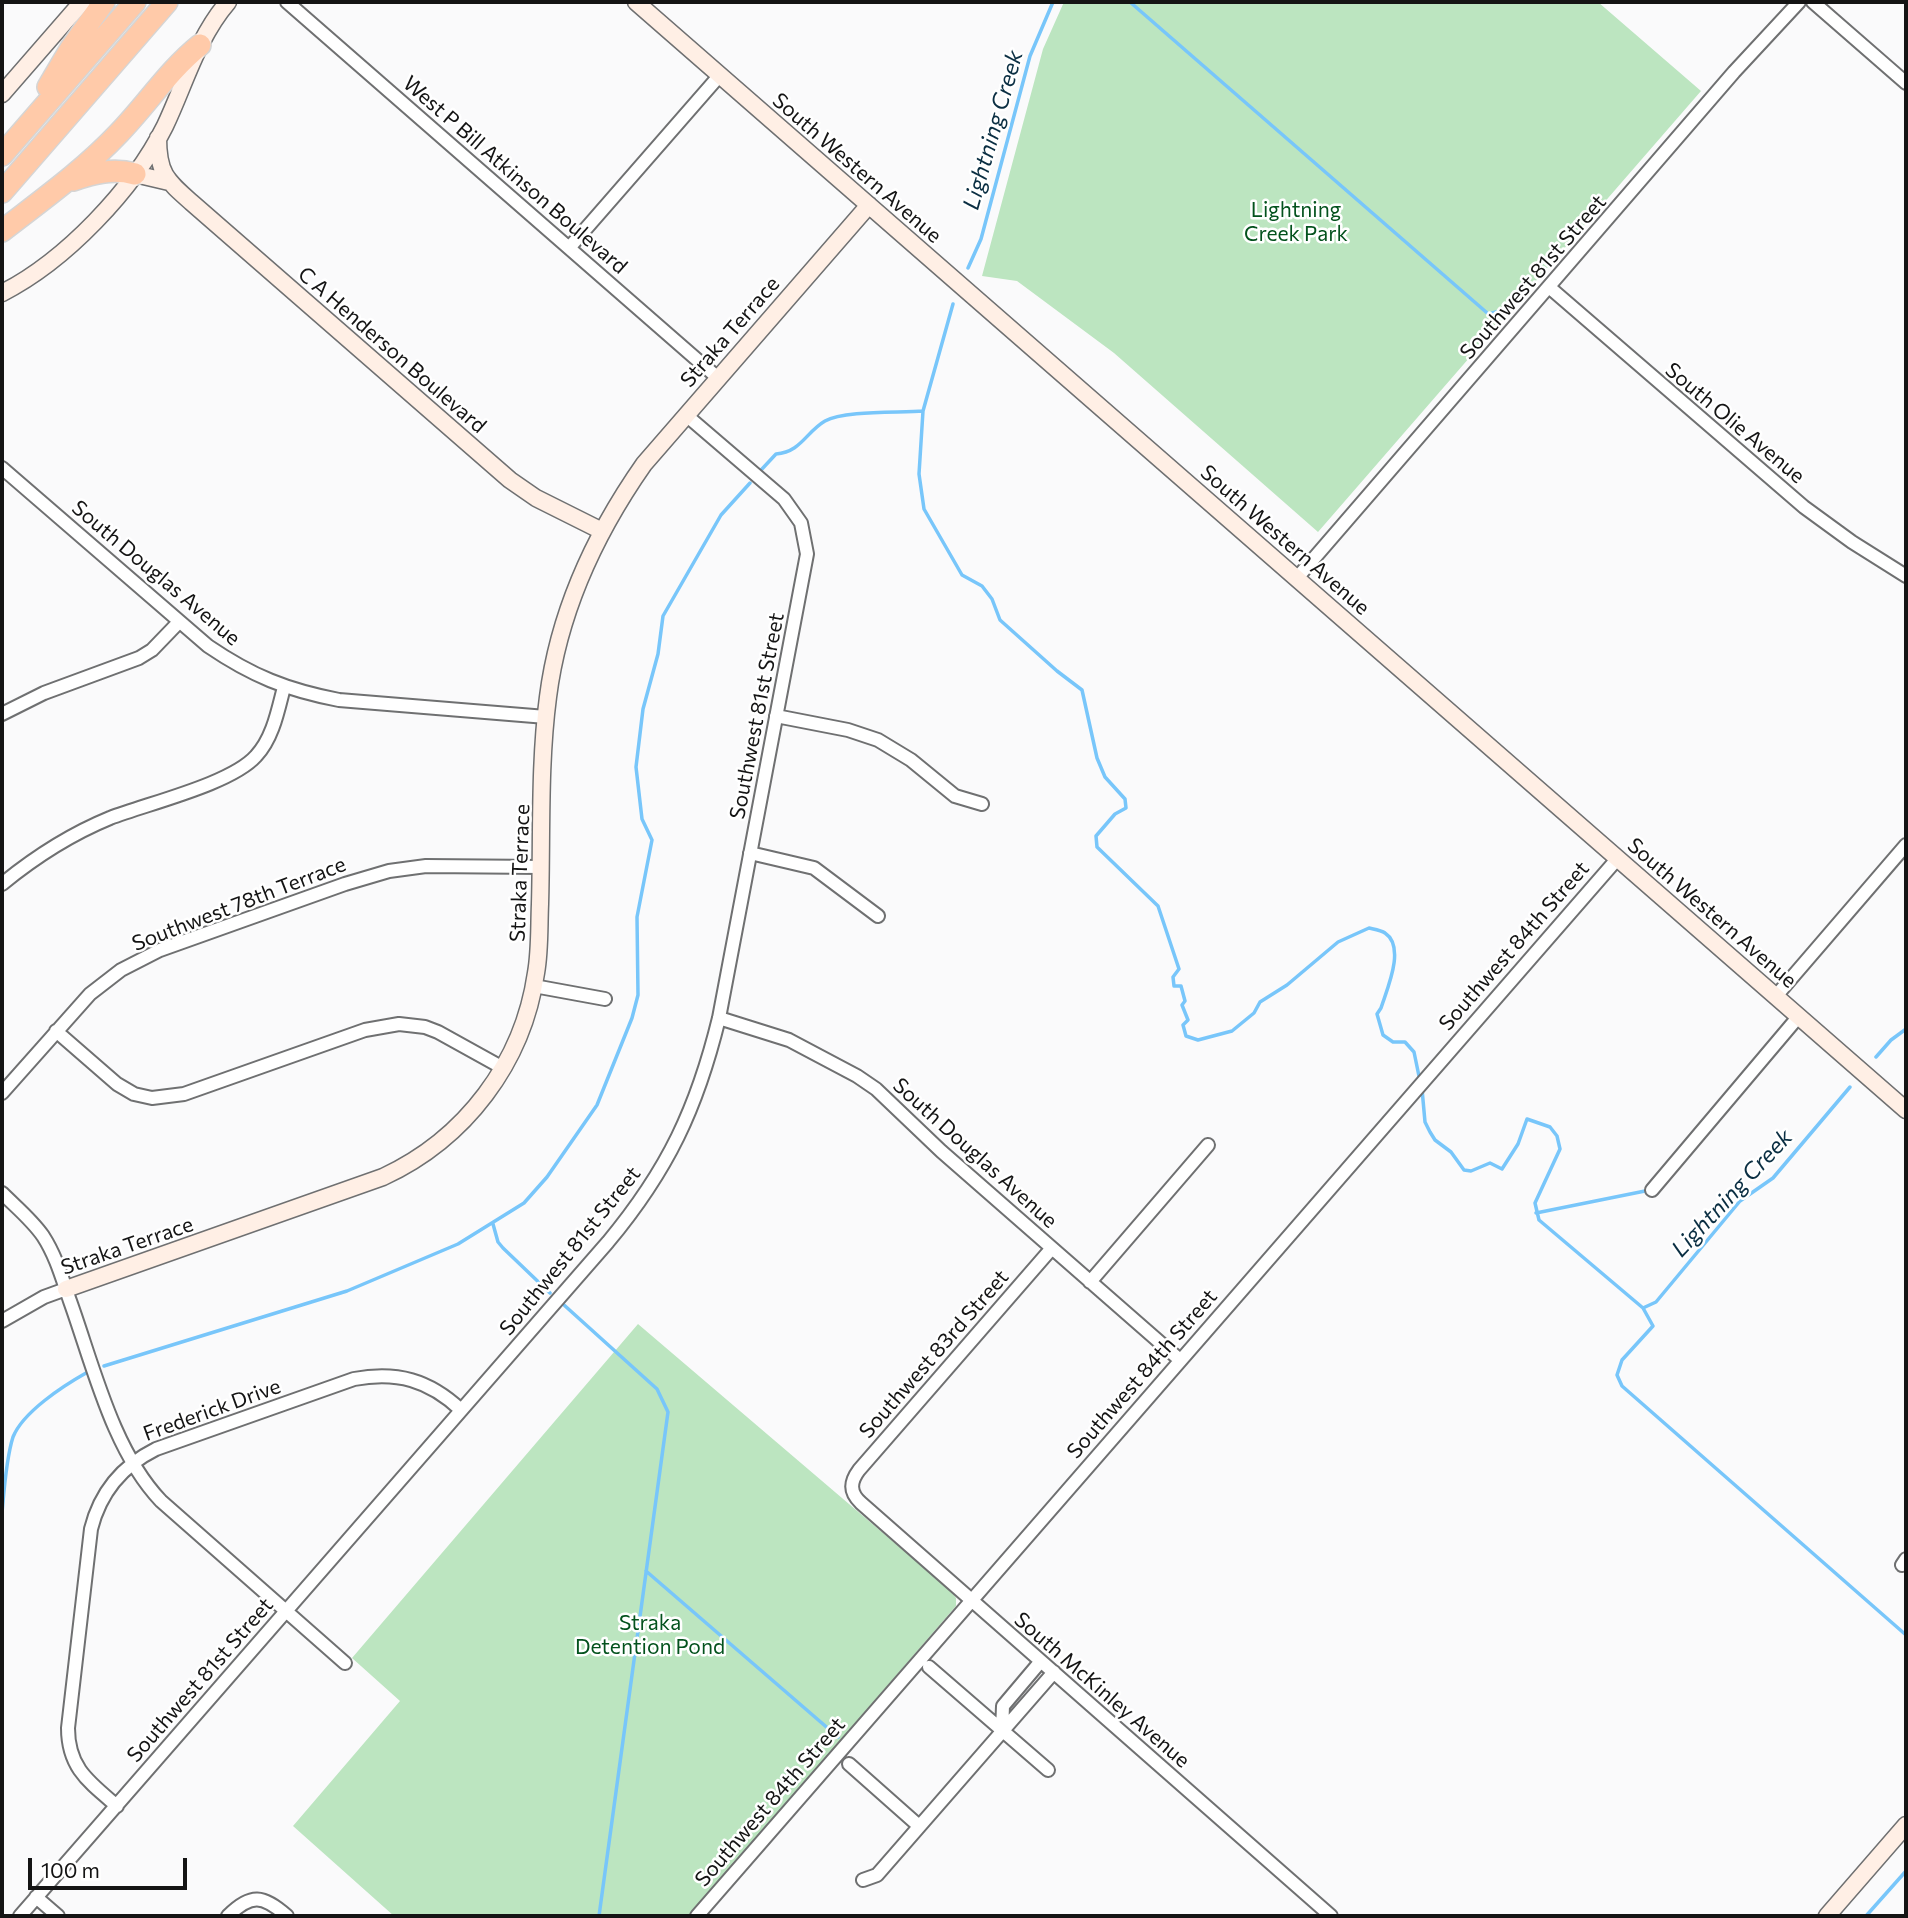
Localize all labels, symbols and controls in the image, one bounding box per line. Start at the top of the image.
water label: Lightning Creek [957,47,1029,213]
street label: West P Bill Atkinson Boulevard [398,71,632,279]
street label: South Western Avenue [767,88,947,248]
street label: Southwest 81st Street [1455,190,1611,364]
park label: Lightning Creek Park [1244,197,1348,247]
street label: C A Henderson Boulevard [293,261,491,439]
street label: Straka Terrace [675,272,785,392]
street label: South Olie Avenue [1660,357,1810,489]
street label: South Western Avenue [1195,460,1375,620]
street label: South Douglas Avenue [67,495,245,651]
street label: Southwest 81st Street [725,611,789,821]
street label: Straka Terrace [505,804,535,942]
street label: South Western Avenue [1622,833,1802,993]
street label: Southwest 78th Terrace [129,852,349,956]
street label: Southwest 84th Street [1434,856,1594,1036]
street label: South Douglas Avenue [888,1073,1062,1233]
water label: Lightning Creek [1666,1123,1798,1263]
street label: Southwest 81st Street [494,1162,646,1340]
street label: Straka Terrace [58,1212,196,1280]
street label: Southwest 83rd Street [854,1265,1014,1443]
street label: Southwest 84th Street [1062,1284,1222,1464]
street label: Frederick Drive [140,1373,284,1447]
street label: Southwest 81st Street [122,1593,278,1767]
street label: South McKinley Avenue [1009,1607,1195,1773]
park label: Straka Detention Pond [575,1610,725,1660]
street label: Southwest 84th Street [690,1712,850,1892]
scale bar [32,1844,191,1888]
text: 100 m [41,1857,100,1882]

